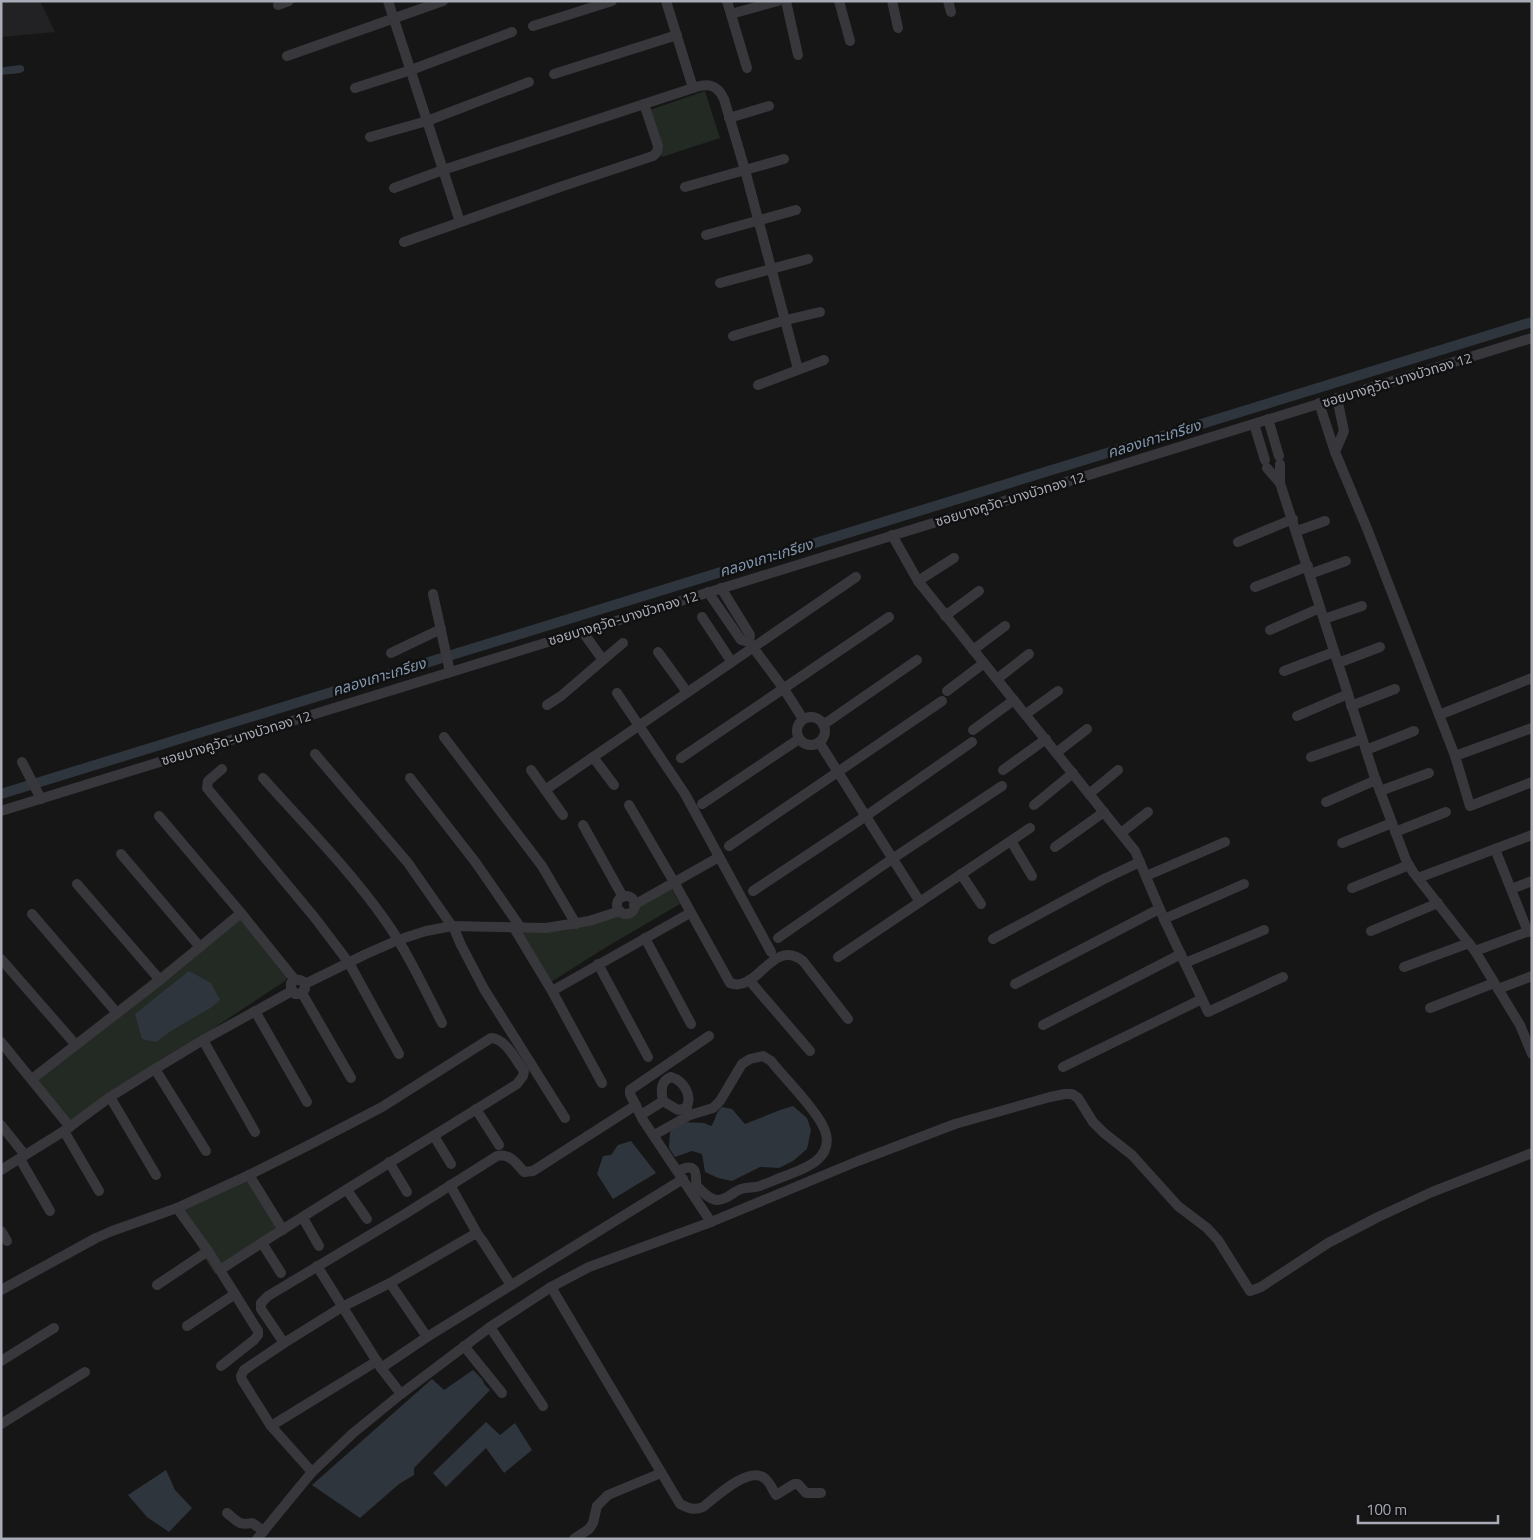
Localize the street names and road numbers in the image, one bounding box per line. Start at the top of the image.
street label: ซอยบางคูวัด-บางบัวทอง 12 [1319,347,1474,412]
street label: ซอยบางคูวัด-บางบัวทอง 12 [932,466,1087,531]
street label: ซอยบางคูวัด-บางบัวทอง 12 [545,585,700,650]
street label: ซอยบางคูวัด-บางบัวทอง 12 [158,705,313,770]

